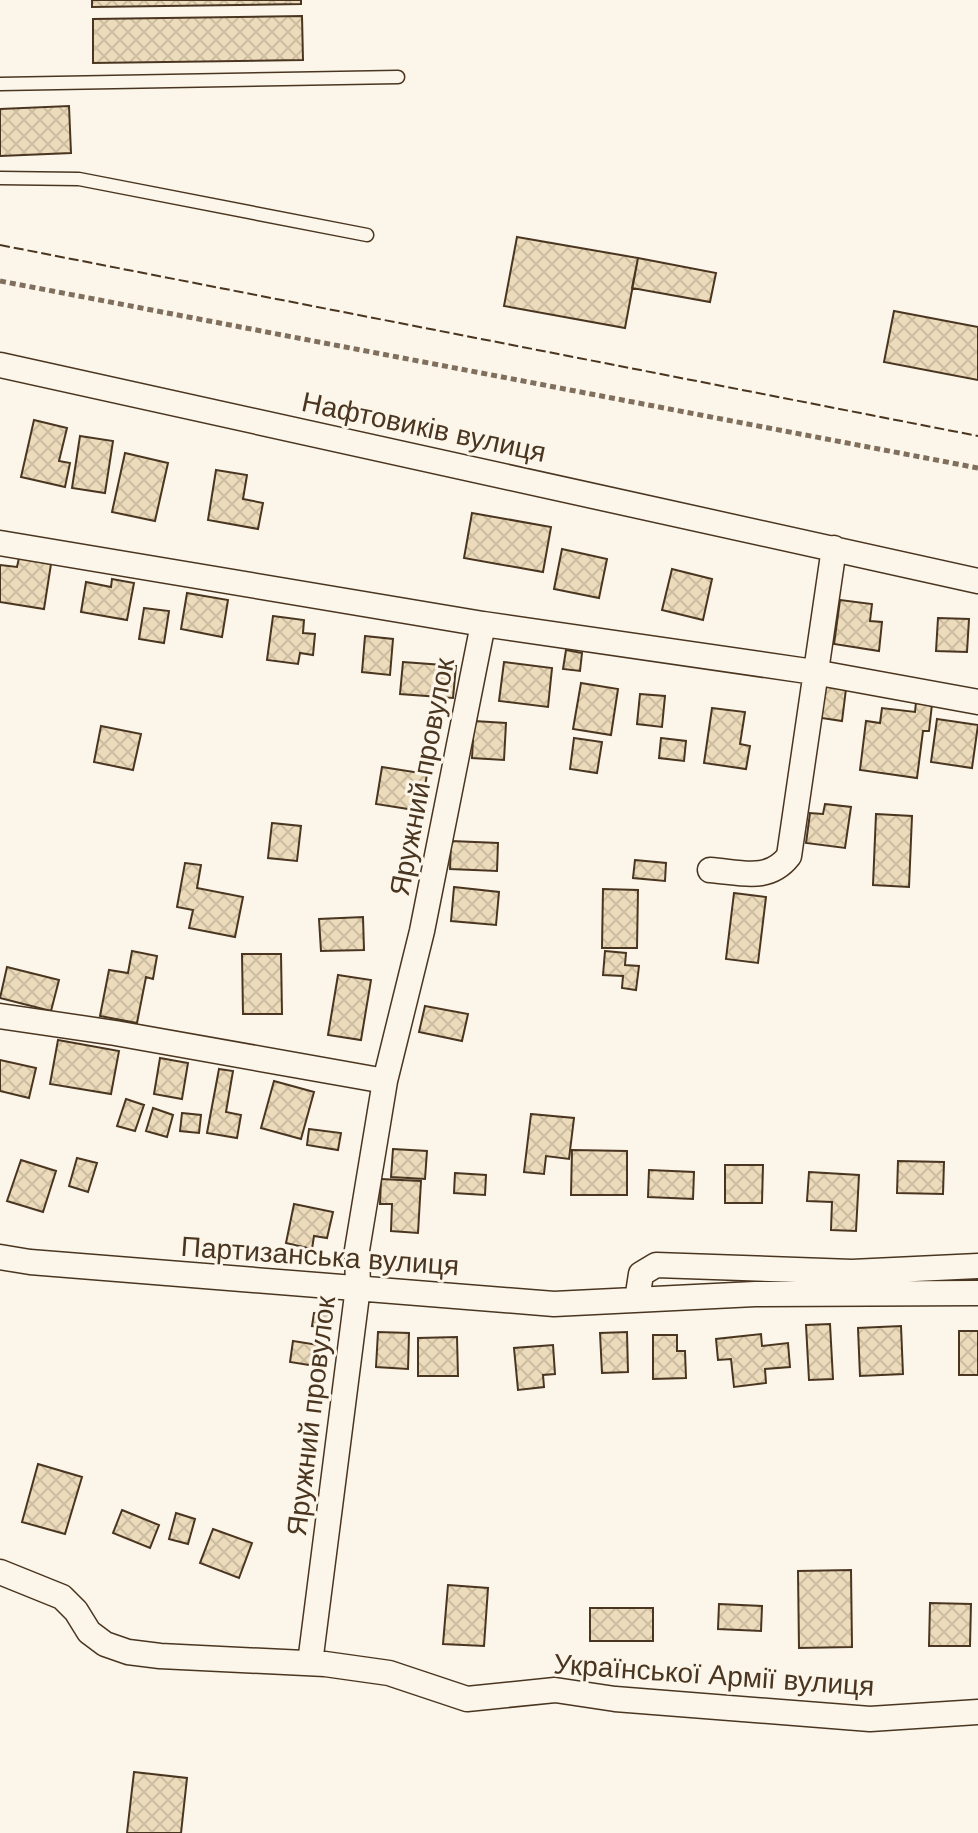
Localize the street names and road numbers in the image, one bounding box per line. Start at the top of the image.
street label: Нафтовиків вулиця [299,386,549,468]
street label: Яружний провулок [384,655,460,898]
street label: Партизанська вулиця [180,1231,460,1281]
street label: Яружний провулок [281,1294,341,1538]
street label: Української Армії вулиця [553,1648,875,1702]

